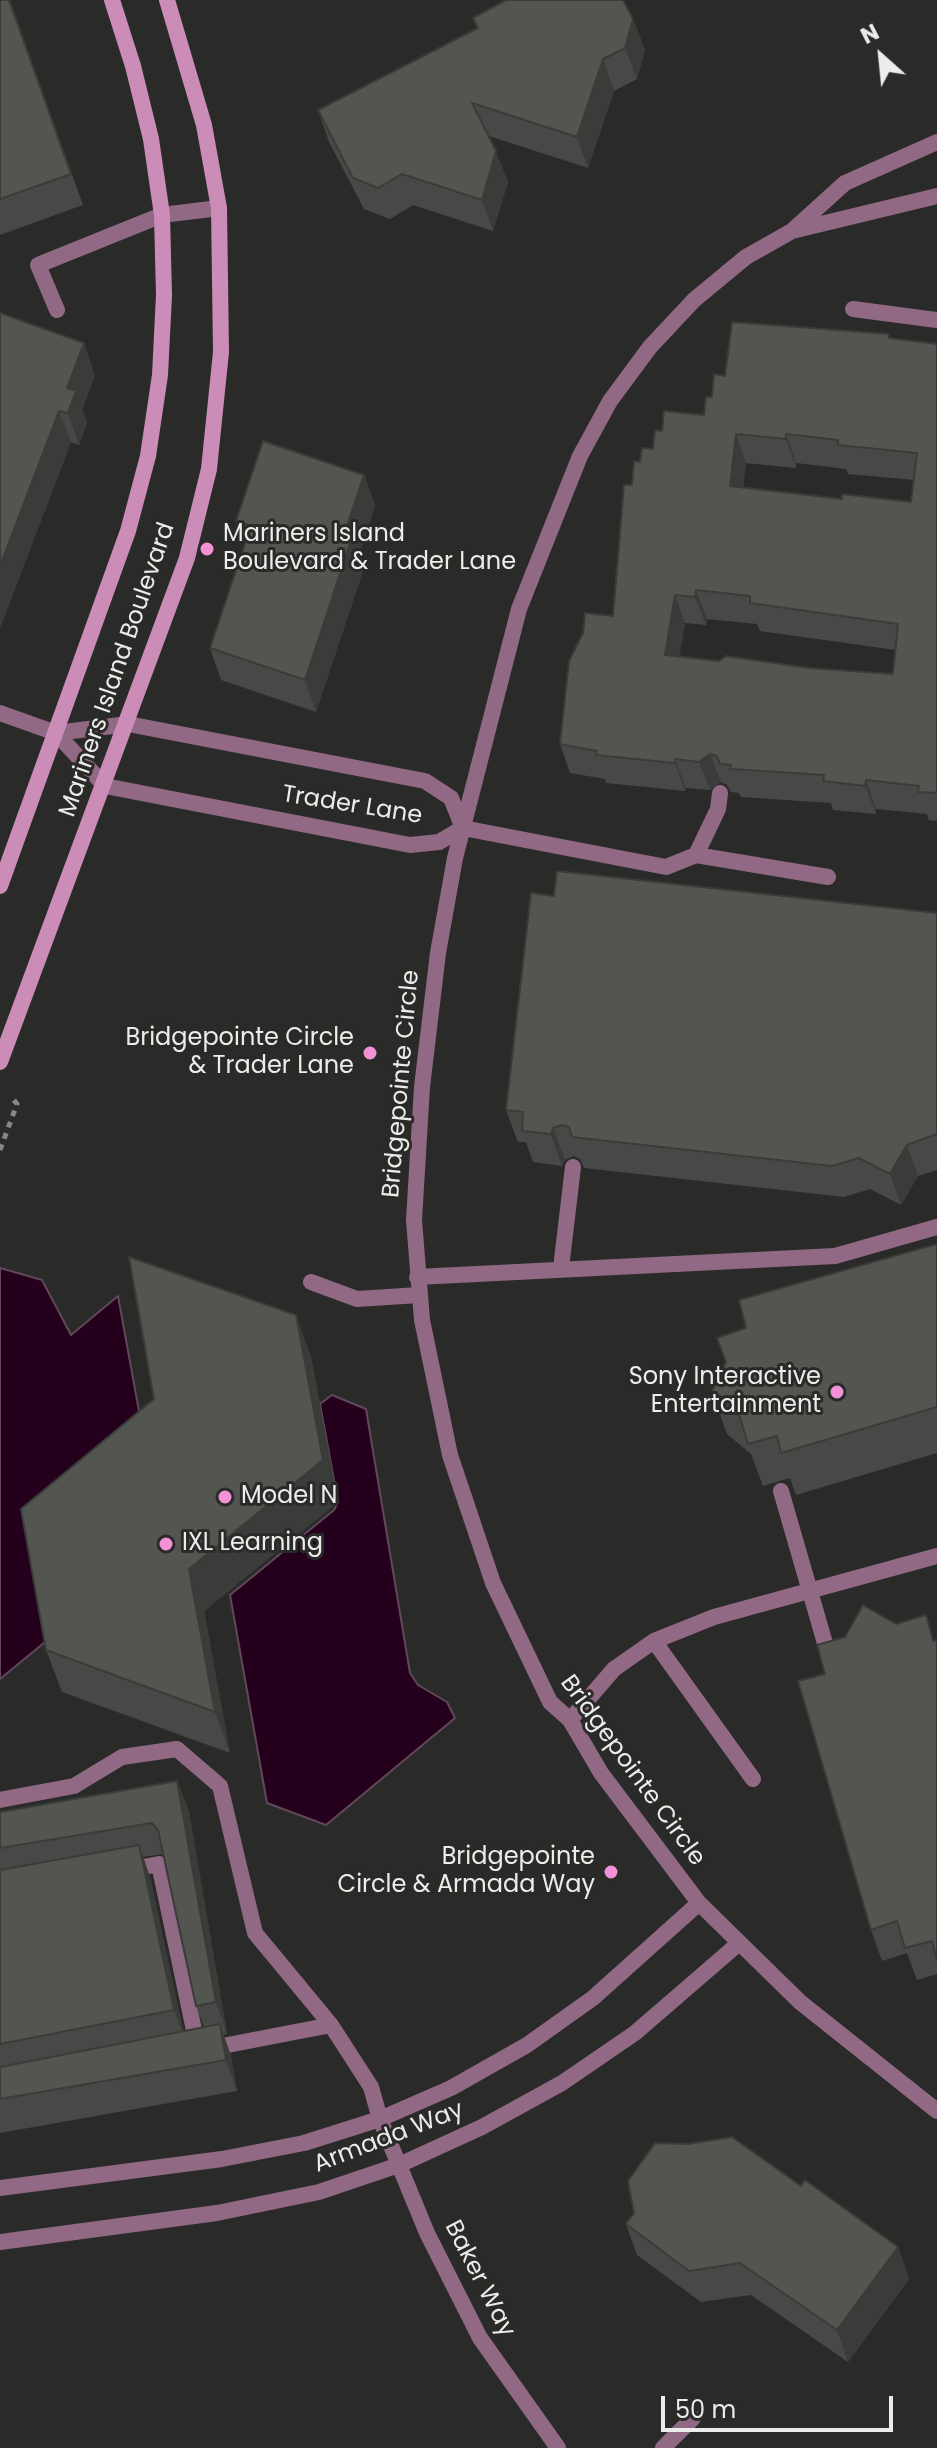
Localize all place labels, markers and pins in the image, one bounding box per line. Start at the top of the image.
place label: Mariners Island Boulevard & Trader Lane [223,521,516,577]
marker: Mariners Island Boulevard & Trader Lane [198,540,216,558]
place label: Bridgepointe Circle & Trader Lane [125,1025,354,1081]
marker: Bridgepointe Circle & Trader Lane [361,1044,379,1062]
place label: Sony Interactive Entertainment [629,1364,821,1420]
marker: Sony Interactive Entertainment [828,1383,846,1401]
place label: Model N [241,1483,337,1511]
marker: Model N [216,1488,234,1506]
place label: IXL Learning [182,1530,323,1558]
marker: IXL Learning [157,1535,175,1553]
place label: Bridgepointe Circle & Armada Way [338,1844,595,1900]
marker: Bridgepointe Circle & Armada Way [602,1863,620,1881]

